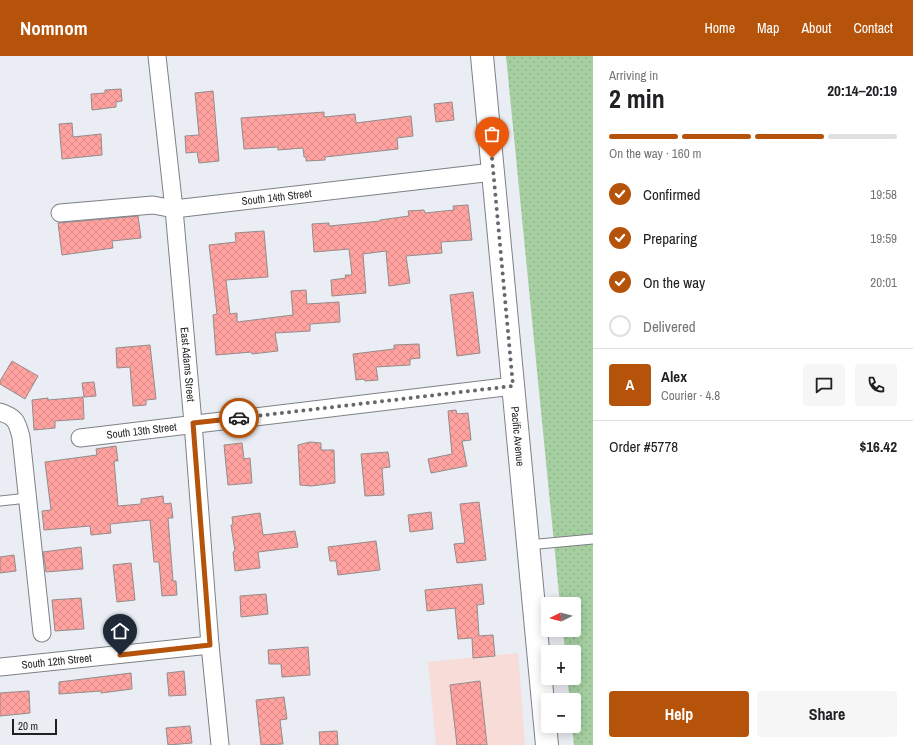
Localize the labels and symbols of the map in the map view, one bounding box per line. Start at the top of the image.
pin [475,117,509,158]
street label: South 14th Street [241,186,313,208]
street label: East Adams Street [178,327,198,403]
courier [219,398,259,438]
street label: Pacific Avenue [508,406,528,467]
street label: South 13th Street [106,419,178,442]
north arrow [541,597,581,637]
pin [103,614,137,655]
street label: South 12th Street [21,650,93,672]
scale bar [12,717,57,736]

